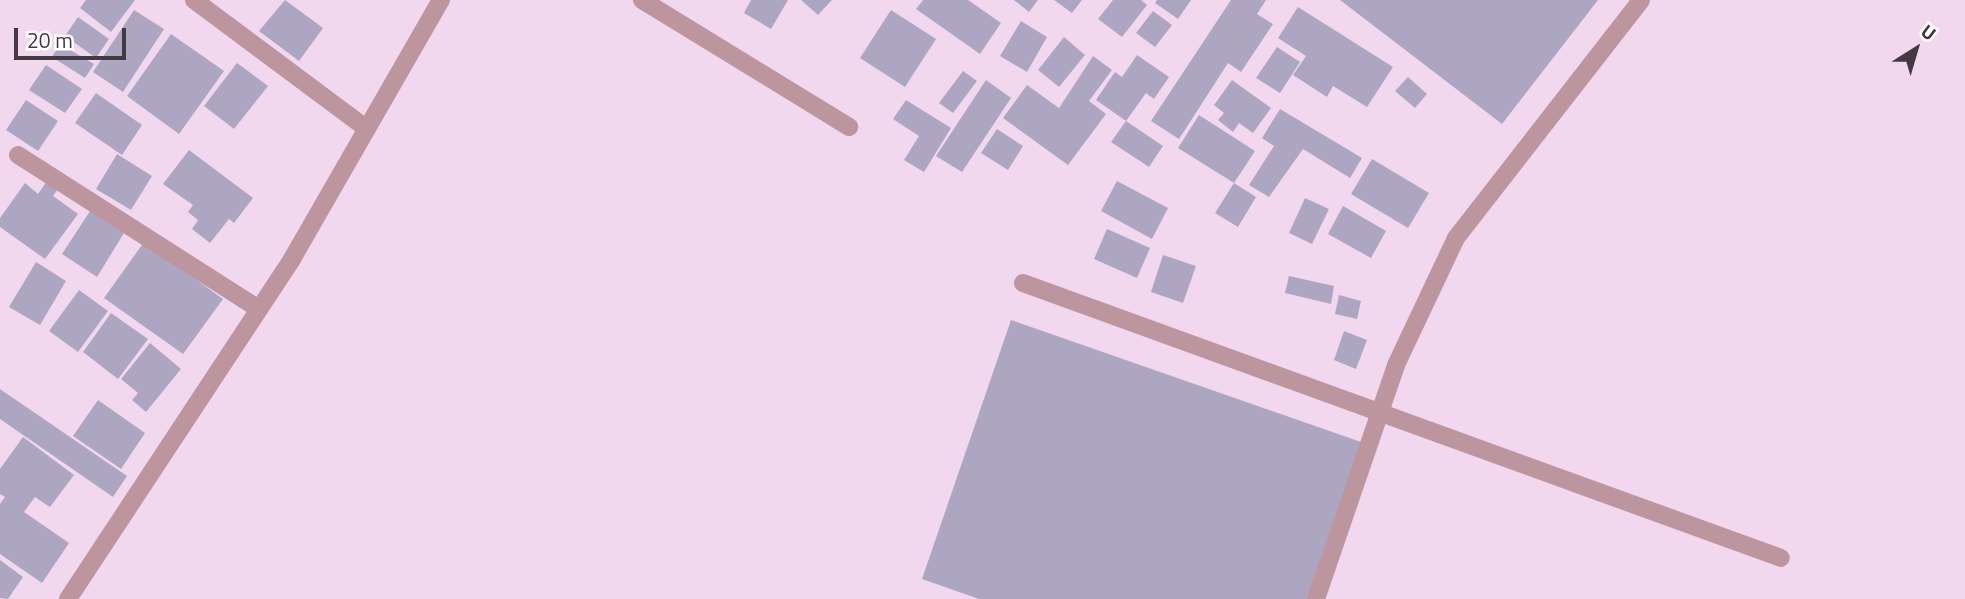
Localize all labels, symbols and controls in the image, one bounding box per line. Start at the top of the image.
scale bar [18,14,130,58]
north arrow [1881,14,1951,84]
text: U [1915,17,1943,47]
text: 20 m [27,24,73,56]

